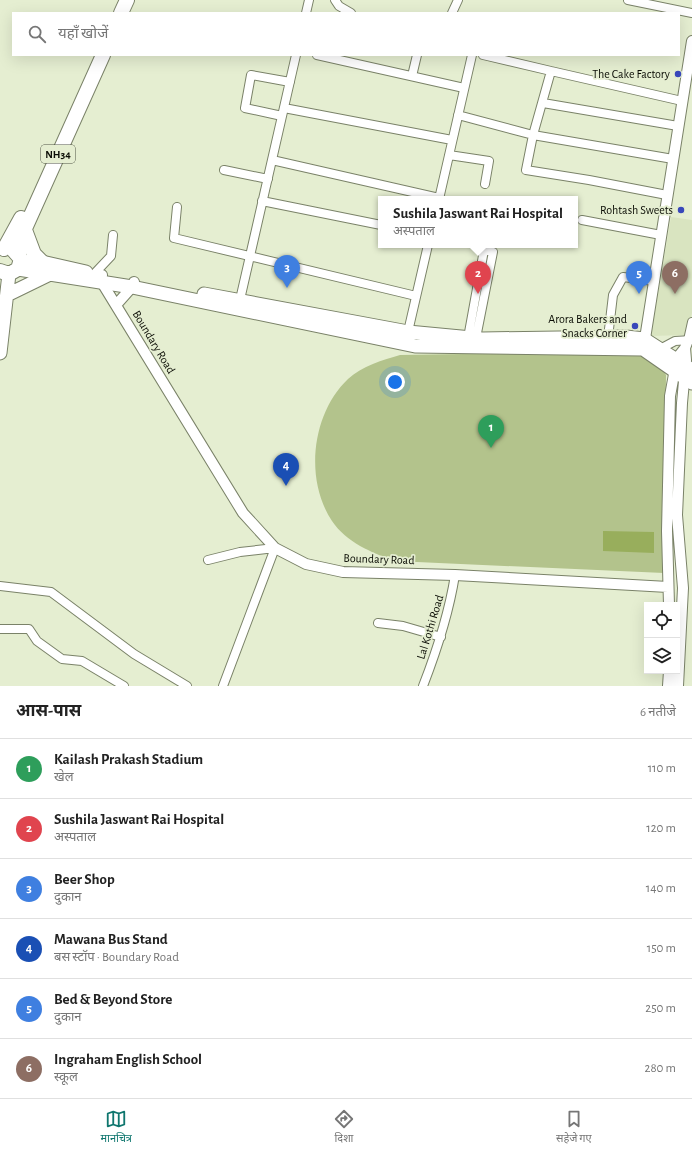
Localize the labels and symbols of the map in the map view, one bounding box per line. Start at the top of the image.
place label: The Cake Factory [592,68,670,81]
marker: The Cake Factory [673,69,683,79]
road number: NH34 [41,145,75,163]
place label: Rohtash Sweets [600,204,673,216]
marker: Rohtash Sweets [676,205,686,215]
pin: 3 [274,255,300,288]
pin: 2 [465,261,491,294]
pin: 5 [626,261,652,294]
pin: 6 [662,261,688,294]
street label: Boundary Road [130,308,177,376]
place label: Arora Bakers and Snacks Corner [548,313,627,339]
marker: Arora Bakers and Snacks Corner [630,321,640,331]
your location [385,372,405,392]
pin: 1 [478,415,504,448]
pin: 4 [273,453,299,486]
street label: Boundary Road [343,552,415,567]
street label: Lal Kothi Road [415,593,445,661]

